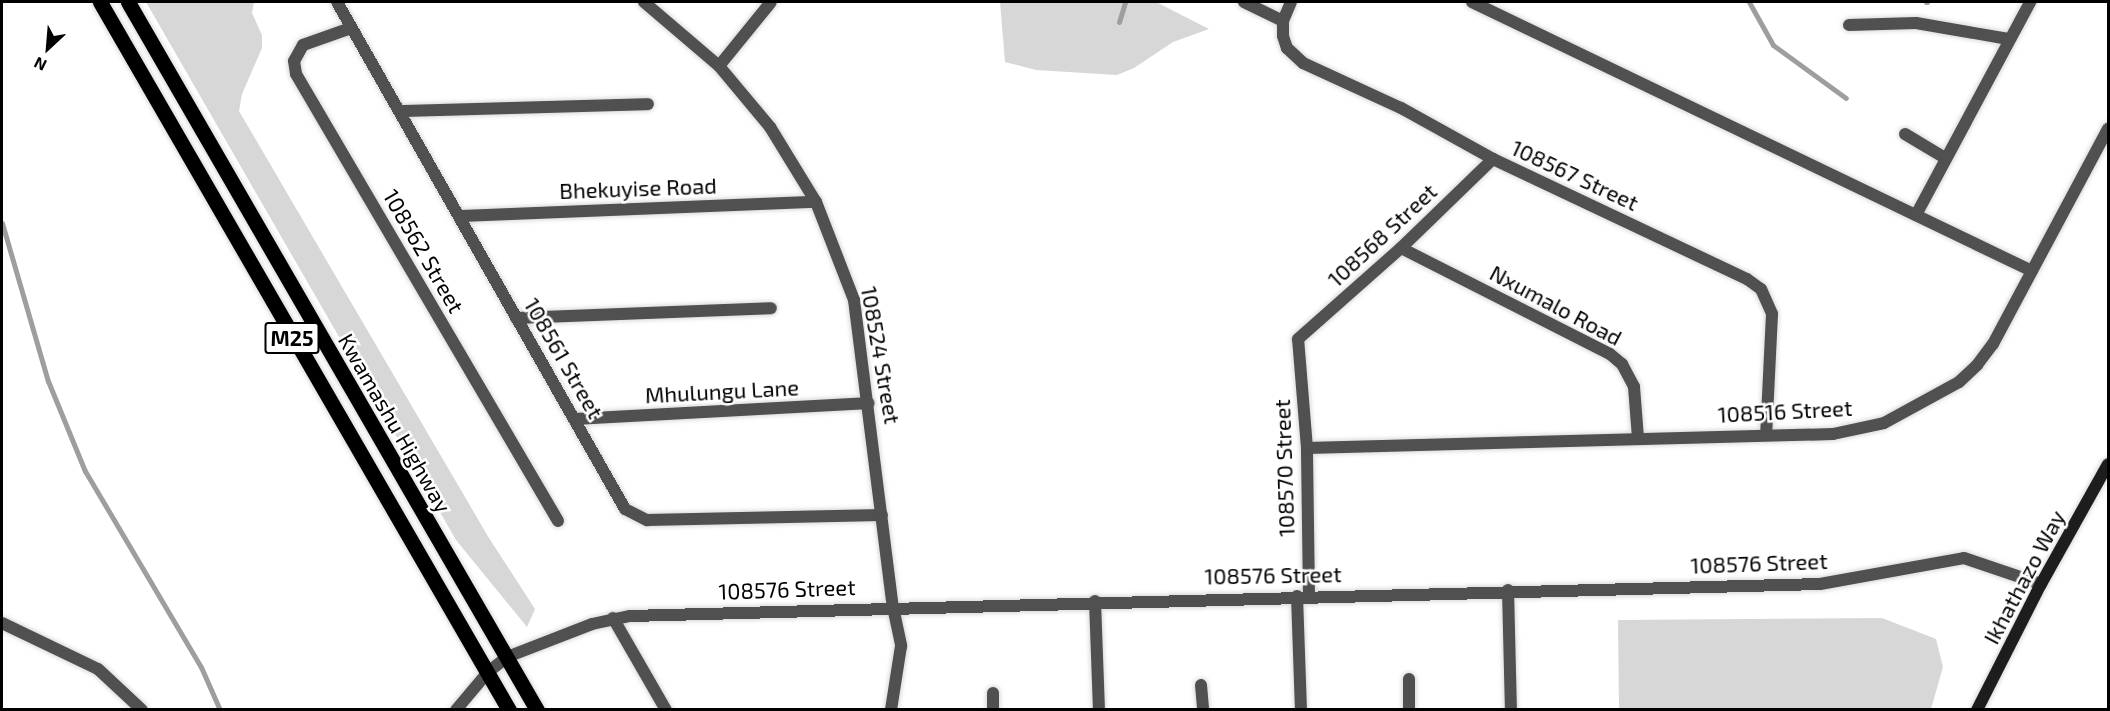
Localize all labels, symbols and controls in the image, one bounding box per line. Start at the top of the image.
north arrow [18,18,78,78]
text: N [31,54,49,76]
street label: 108567 Street [1507,134,1643,216]
street label: Bhekuyise Road [559,172,717,204]
street label: 108568 Street [1322,178,1442,292]
street label: 108562 Street [378,185,470,317]
street label: Nxumalo Road [1486,259,1626,351]
street label: 108524 Street [856,284,906,426]
street label: 108561 Street [519,293,609,423]
road number: M25 [264,320,320,356]
street label: Kwamashu Highway [333,329,457,517]
street label: Mhulungu Lane [644,374,800,408]
street label: 108516 Street [1717,394,1853,428]
street label: 108570 Street [1268,399,1300,537]
street label: Ikhathazo Way [1978,505,2070,649]
street label: 108576 Street [1690,547,1828,579]
street label: 108576 Street [1204,561,1342,589]
street label: 108576 Street [718,573,856,605]

